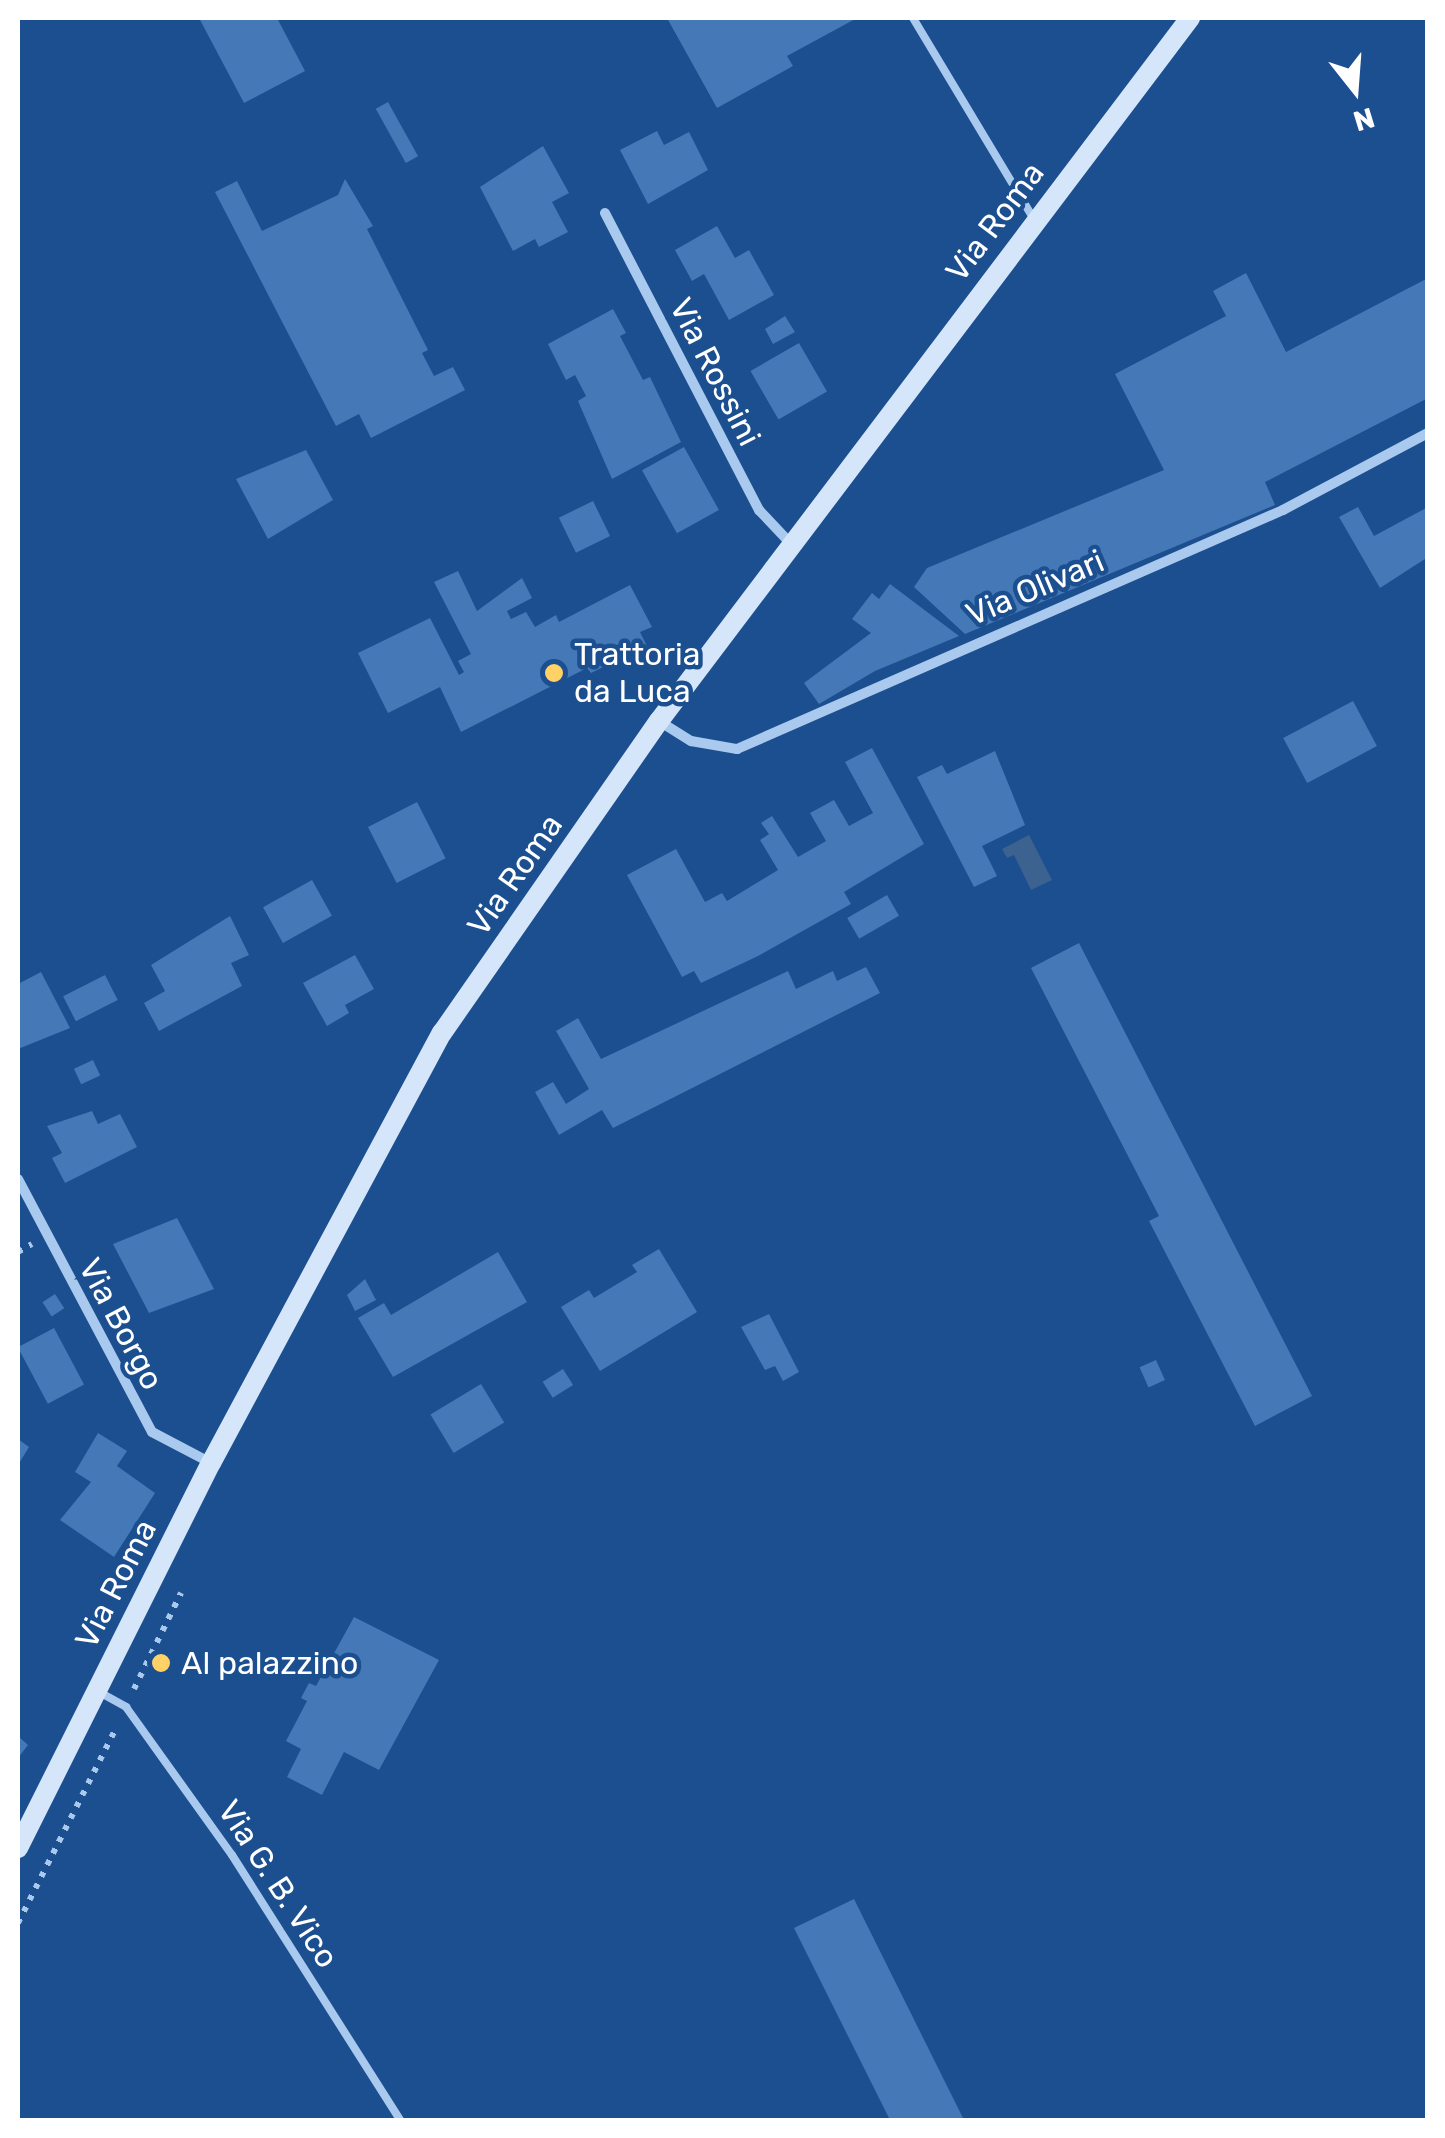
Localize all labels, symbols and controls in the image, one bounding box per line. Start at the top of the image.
north arrow [1305,40,1405,140]
text: N [1349,100,1378,138]
street label: Via Roma [938,155,1052,289]
street label: Via Rossini [661,292,769,452]
street label: Via Olivari [960,542,1110,634]
place label: Trattoria da Luca [574,636,700,711]
marker: Trattoria da Luca [543,662,565,684]
street label: Via Roma [459,807,571,943]
street label: Via Borgo [70,1252,172,1396]
street label: Via Roma [67,1513,165,1655]
place label: Al palazzino [181,1644,358,1682]
marker: Al palazzino [150,1652,172,1674]
street label: Via G. B. Vico [209,1793,347,1975]

